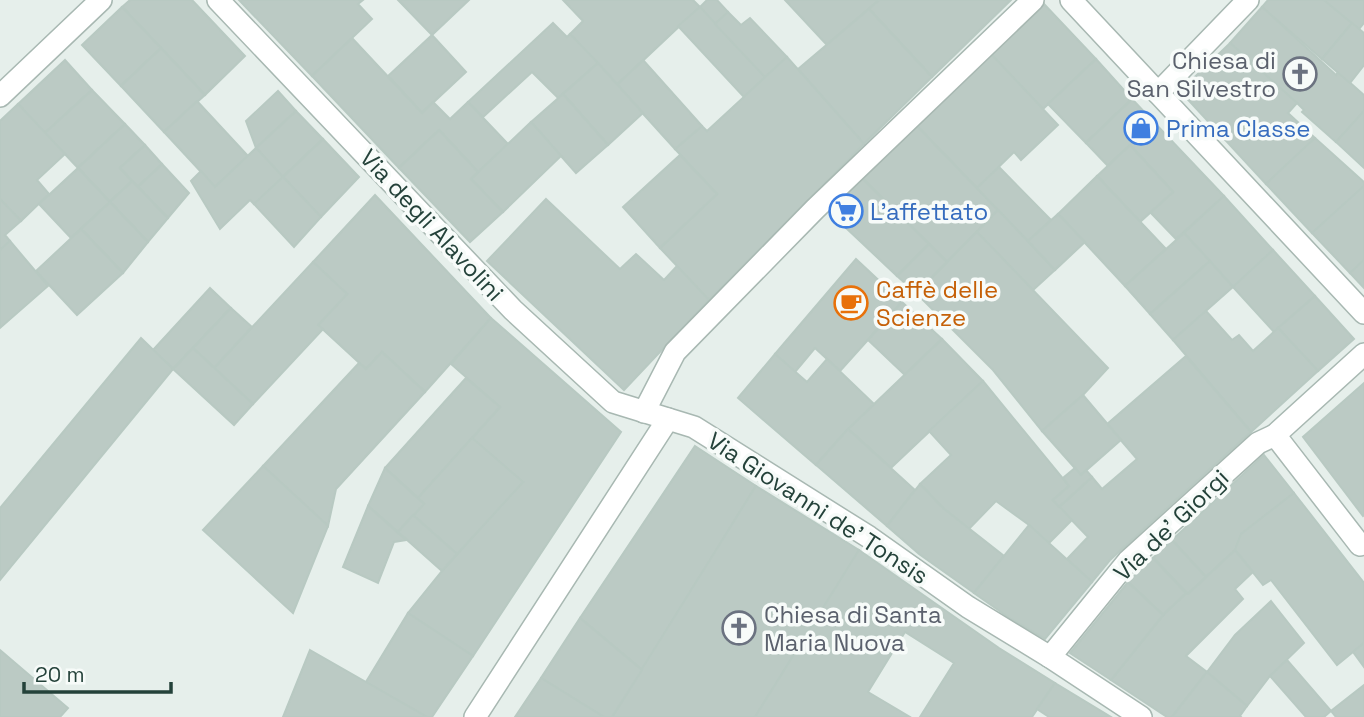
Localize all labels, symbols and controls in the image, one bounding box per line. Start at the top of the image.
place label: Chiesa di San Silvestro [1127,45,1276,104]
church icon: Chiesa di San Silvestro [1281,55,1319,93]
shop icon: Prima Classe [1122,109,1160,147]
place label: Prima Classe [1166,113,1310,144]
street label: Via degli Alavolini [353,142,511,308]
supermarket icon: L'affettato [827,192,865,230]
place label: L'affettato [870,196,988,227]
place label: Caffè delle Scienze [876,274,998,333]
cafe icon: Caffè delle Scienze [832,284,870,322]
street label: Via Giovanni de' Tonsis [702,425,934,591]
street label: Via de' Giorgi [1107,462,1235,588]
place label: Chiesa di Santa Maria Nuova [764,599,942,658]
church icon: Chiesa di Santa Maria Nuova [720,609,758,647]
scale bar [24,650,172,694]
text: 20 m [35,661,85,688]

